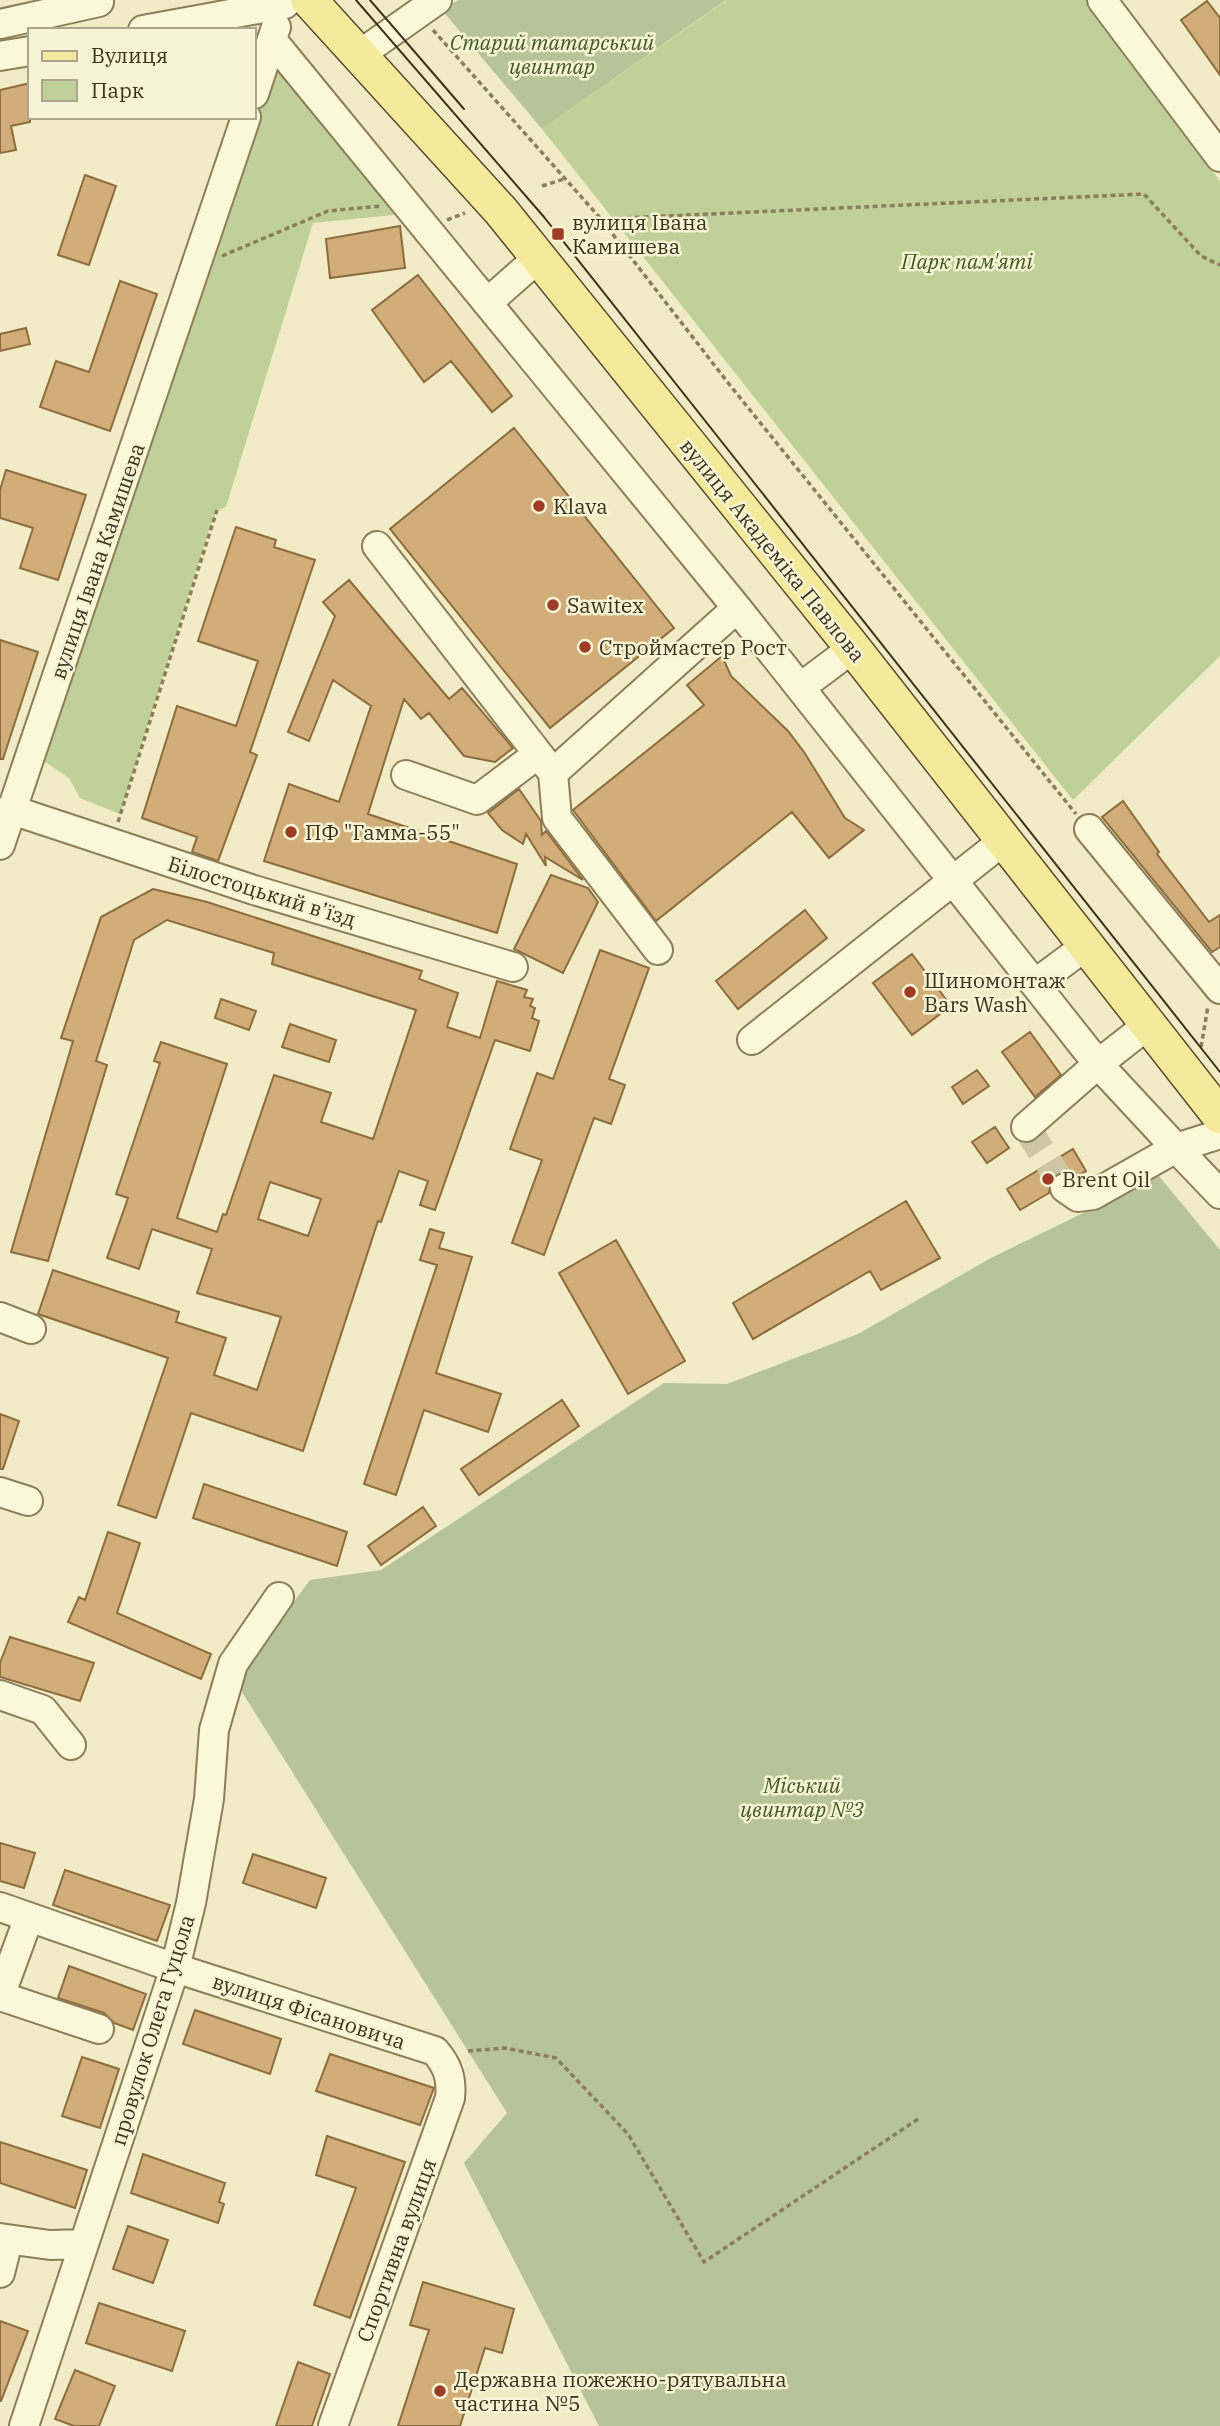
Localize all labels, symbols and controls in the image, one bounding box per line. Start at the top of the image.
legend [28,28,256,119]
park label: Старий татарський цвинтар [450,28,654,80]
text: Вулиця [91,41,168,69]
text: Парк [91,76,144,104]
place label: вулиця Івана Камишева [572,208,707,260]
marker: вулиця Івана Камишева [550,226,566,242]
park label: Парк пам'яті [900,247,1033,275]
street label: вулиця Академіка Павлова [674,432,872,668]
street label: вулиця Івана Камишева [43,439,151,683]
place label: Klava [553,492,608,520]
marker: Klava [531,498,547,514]
place label: Sawitex [567,591,644,619]
marker: Sawitex [545,597,561,613]
place label: Строймастер Рост [599,633,787,661]
marker: Строймастер Рост [577,639,593,655]
place label: ПФ "Гамма-55" [305,818,460,846]
marker: ПФ "Гамма-55" [283,824,299,840]
street label: Білостоцький в’їзд [165,849,360,933]
place label: Шиномонтаж Bars Wash [924,966,1066,1018]
marker: Шиномонтаж Bars Wash [902,984,918,1000]
place label: Brent Oil [1062,1165,1150,1193]
marker: Brent Oil [1040,1171,1056,1187]
park label: Міський цвинтар №3 [740,1771,864,1823]
street label: провулок Олега Гуцола [104,1911,200,2149]
street label: вулиця Фісановича [209,1967,409,2055]
street label: Спортивна вулиця [350,2154,442,2346]
place label: Державна пожежно-рятувальна частина №5 [454,2365,787,2417]
marker: Державна пожежно-рятувальна частина №5 [432,2383,448,2399]

